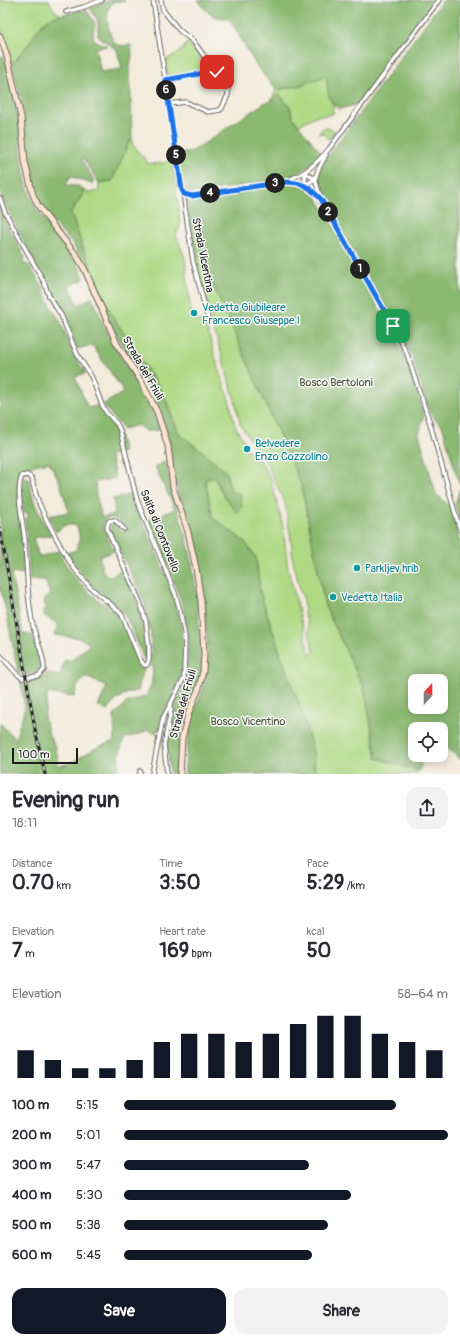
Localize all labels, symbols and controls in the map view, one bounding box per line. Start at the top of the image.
pin [200,55,234,89]
icon: check [206,61,228,83]
pin: 6 [156,80,176,100]
text: 6 [163,83,169,96]
pin: 5 [166,145,186,165]
text: 5 [173,148,179,161]
pin: 3 [265,173,285,193]
text: 3 [272,176,278,189]
pin: 4 [200,183,220,203]
text: 4 [207,186,213,199]
pin: 2 [318,202,338,222]
text: 2 [325,205,331,218]
street label: Strada Vicentina [189,217,217,293]
pin: 1 [350,259,370,279]
text: 1 [358,262,362,275]
place label: Vedetta Giubileare Francesco Giuseppe I [202,301,300,327]
marker: Vedetta Giubileare Francesco Giuseppe I [189,308,199,318]
pin [376,309,410,343]
icon: arrive [382,315,404,337]
street label: Strada del Friuli [120,334,166,402]
park label: Bosco Bertoloni [299,376,373,389]
place label: Belvedere Enzo Cozzolino [255,437,328,463]
marker: Belvedere Enzo Cozzolino [242,444,252,454]
street label: Salita di Contovello [137,488,183,574]
place label: Parkljev hrib [365,562,419,575]
marker: Parkljev hrib [352,563,362,573]
place label: Vedetta Italia [341,591,403,604]
marker: Vedetta Italia [328,592,338,602]
street label: Strada del Friuli [167,668,199,740]
north arrow [408,674,448,714]
map controls [408,674,448,762]
park label: Bosco Vicentino [210,715,286,728]
button: locate [408,722,448,762]
scale bar [12,746,78,765]
text: 100 m [18,748,49,761]
text: Evening run [12,786,120,814]
button: share [406,787,448,829]
text: 18:11 [12,815,37,831]
text: Distance [12,857,52,870]
text: Time [159,857,182,870]
text: Pace [307,857,328,870]
text: 0.70 [12,870,54,895]
text: 3:50 [159,870,200,895]
text: 5:29 [307,870,344,895]
text: km [54,879,71,892]
text: /km [344,879,365,892]
text: Elevation [12,925,54,938]
text: Heart rate [159,925,206,938]
text: kcal [307,925,325,938]
text: 7 [12,938,23,963]
text: 169 [159,938,189,963]
text: 50 [307,938,331,963]
text: m [23,947,35,960]
text: bpm [189,947,212,960]
text: Elevation [12,986,62,1002]
text: 58–64 m [397,986,448,1002]
text: 100 m [12,1097,49,1113]
text: 5:15 [76,1097,99,1113]
text: 200 m [12,1127,51,1143]
text: 5:01 [76,1127,100,1143]
text: 300 m [12,1157,51,1173]
text: 5:47 [76,1157,101,1173]
text: 400 m [12,1187,52,1203]
text: 5:30 [76,1187,103,1203]
text: 500 m [12,1217,51,1233]
text: 5:38 [76,1217,100,1233]
text: 600 m [12,1247,52,1263]
text: 5:45 [76,1247,101,1263]
button: Save [12,1288,226,1334]
button: Share [234,1288,448,1334]

